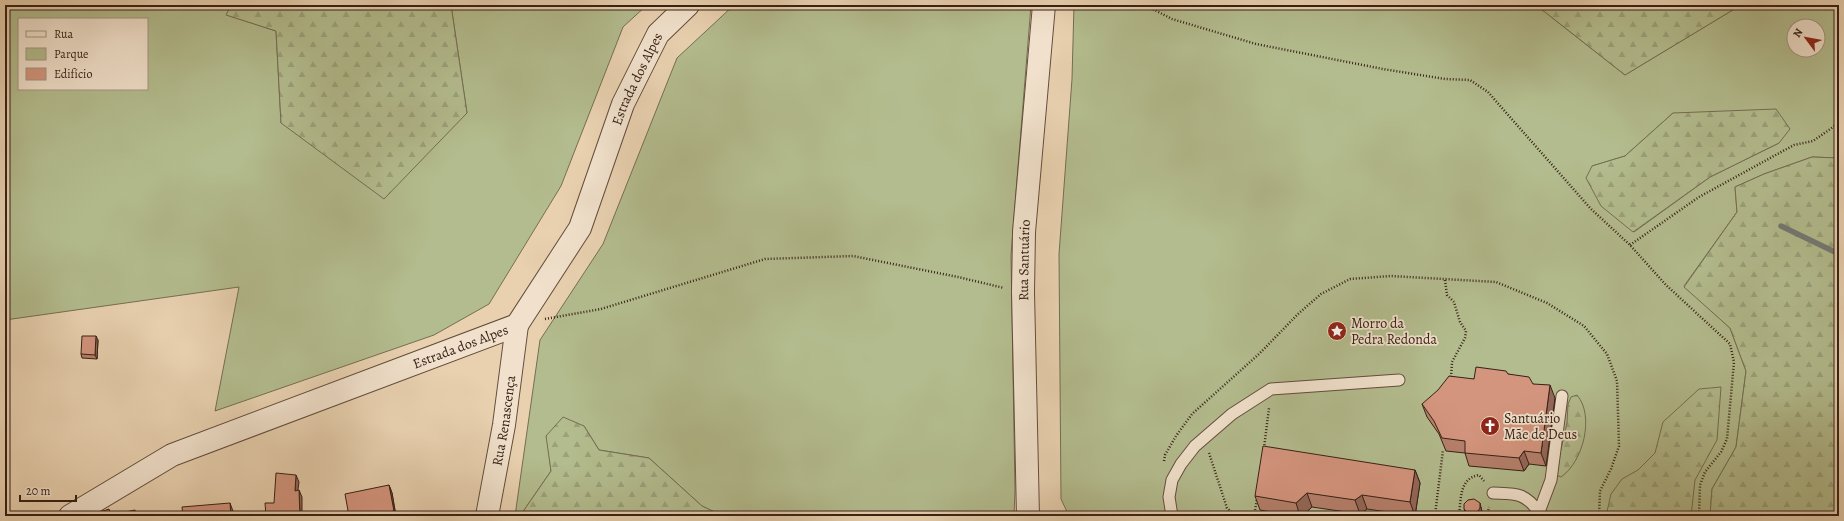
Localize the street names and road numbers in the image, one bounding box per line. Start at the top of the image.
street label: Estrada dos Alpes [607,29,667,128]
street label: Rua Santuário [1013,219,1035,301]
street label: Estrada dos Alpes [410,320,511,373]
street label: Rua Renascença [487,374,520,467]

